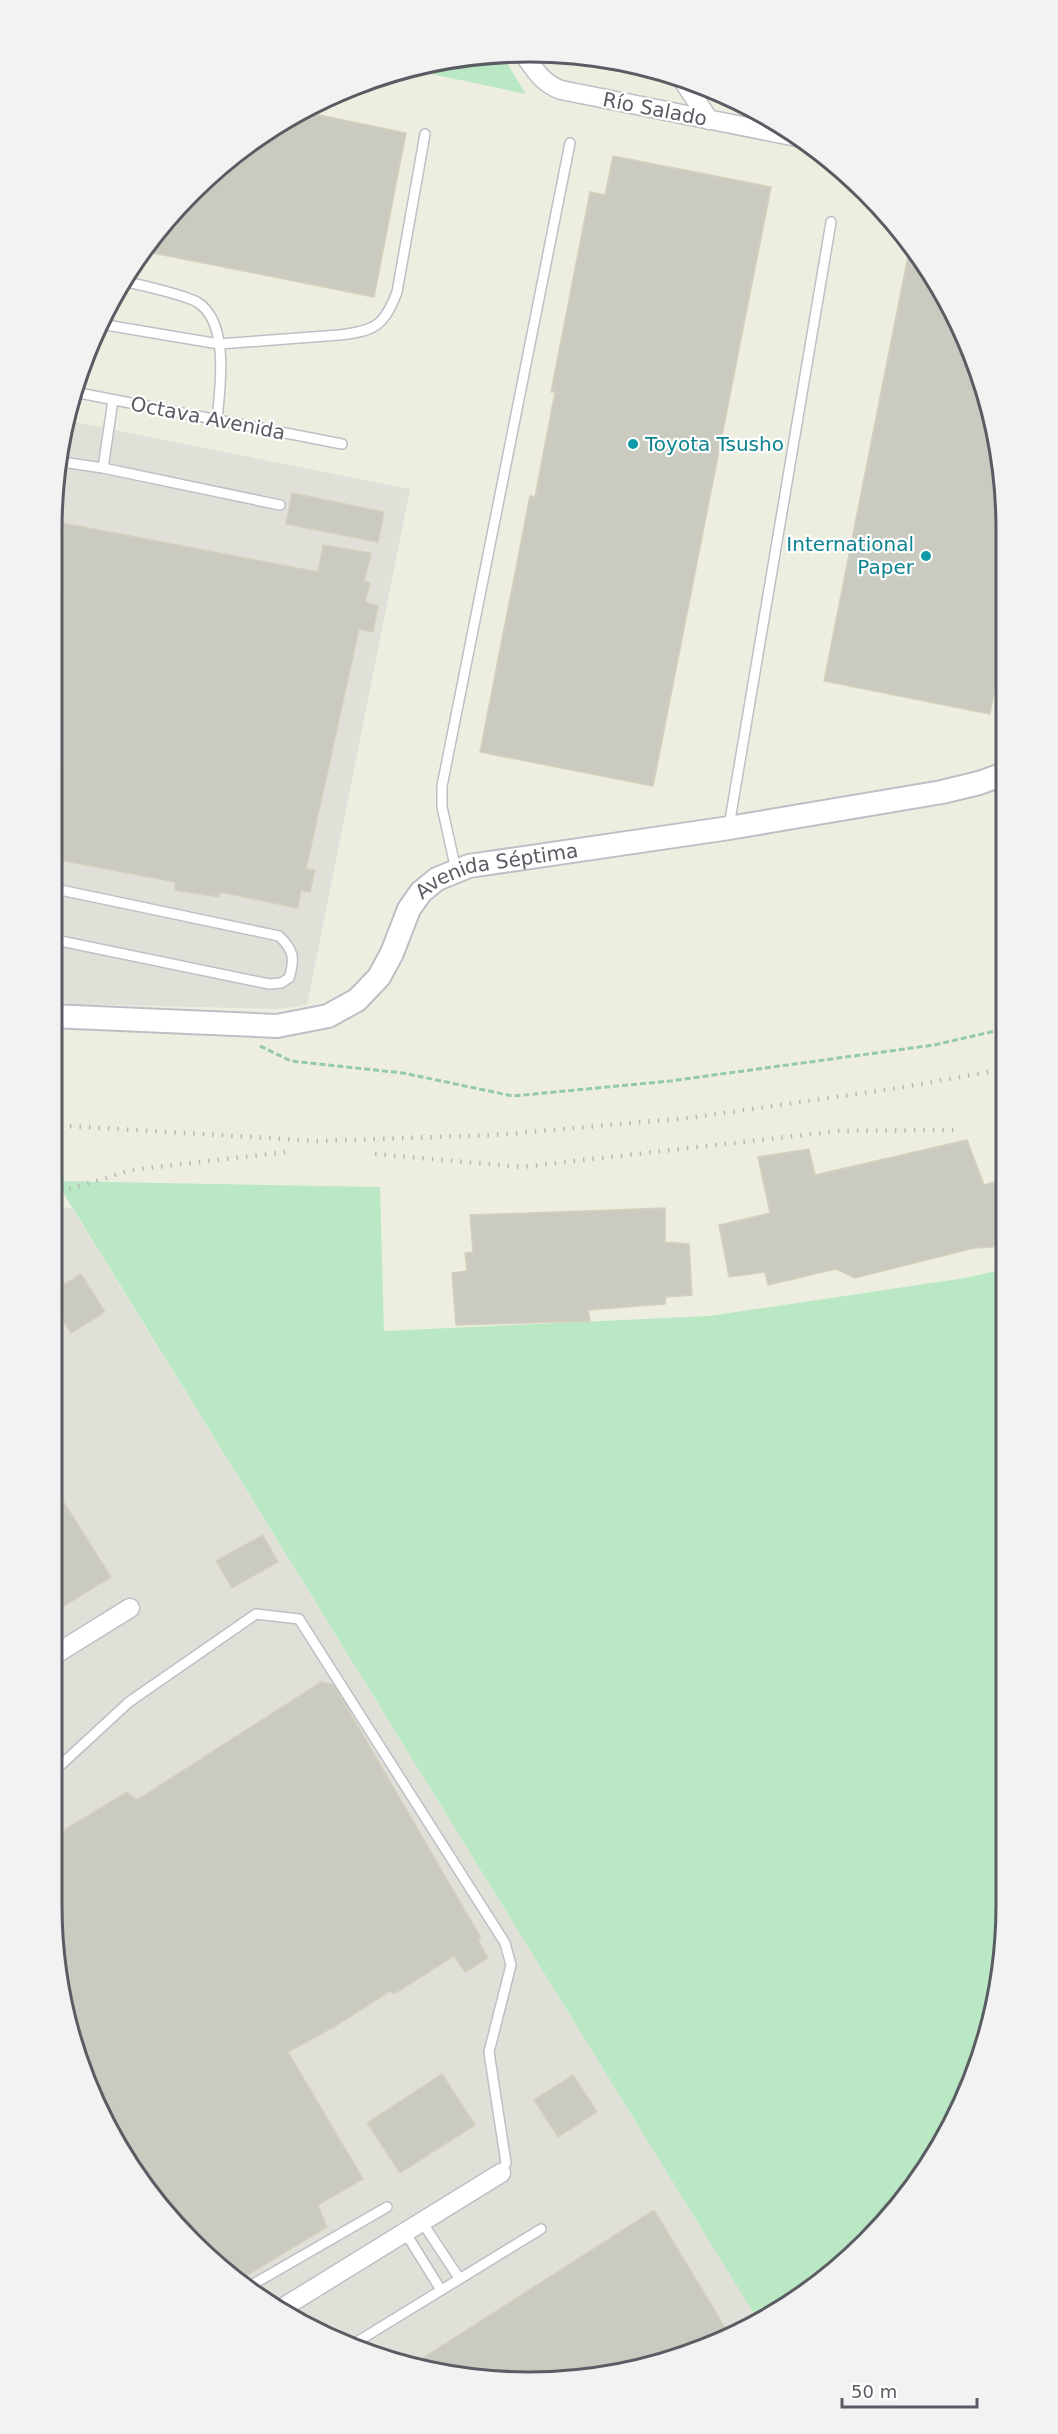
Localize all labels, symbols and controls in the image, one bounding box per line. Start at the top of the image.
street label: Río Salado [601,87,709,131]
street label: Octava Avenida [129,391,287,445]
place label: Toyota Tsusho [644,432,784,456]
marker: Toyota Tsusho [626,437,640,451]
place label: International Paper [786,532,915,579]
marker: International Paper [919,549,933,563]
street label: Avenida Séptima [410,838,580,904]
scale bar [842,2371,977,2409]
text: 50 m [851,2381,897,2402]

